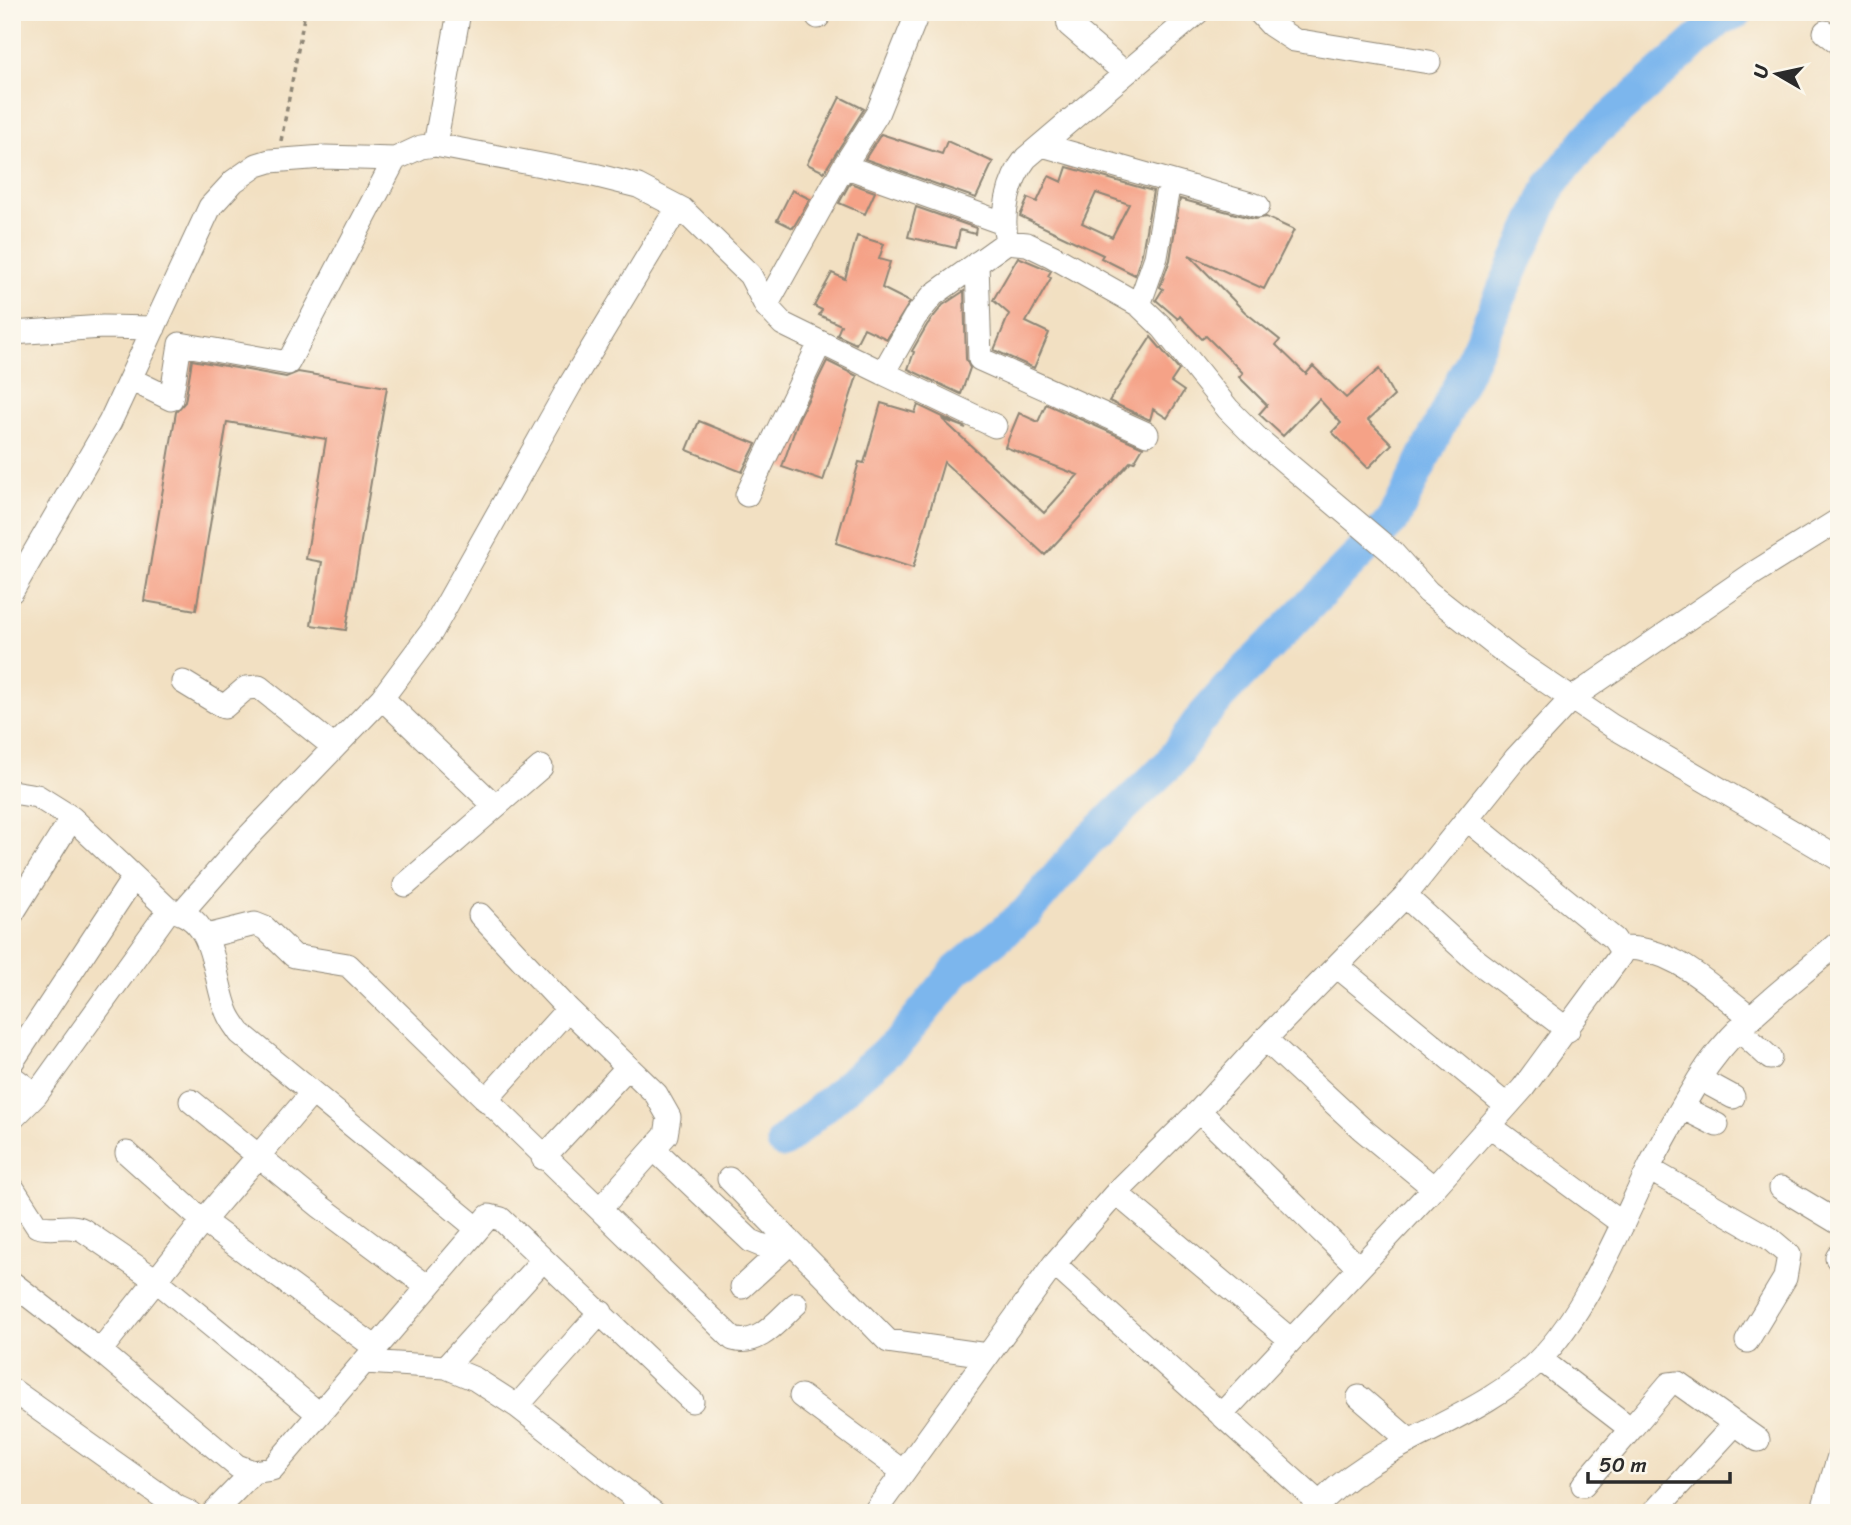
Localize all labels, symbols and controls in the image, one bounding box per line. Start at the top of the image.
north arrow [1742,38,1812,108]
text: U [1743,61,1778,80]
scale bar [1588,1441,1730,1485]
text: 50 m [1599,1446,1647,1484]

